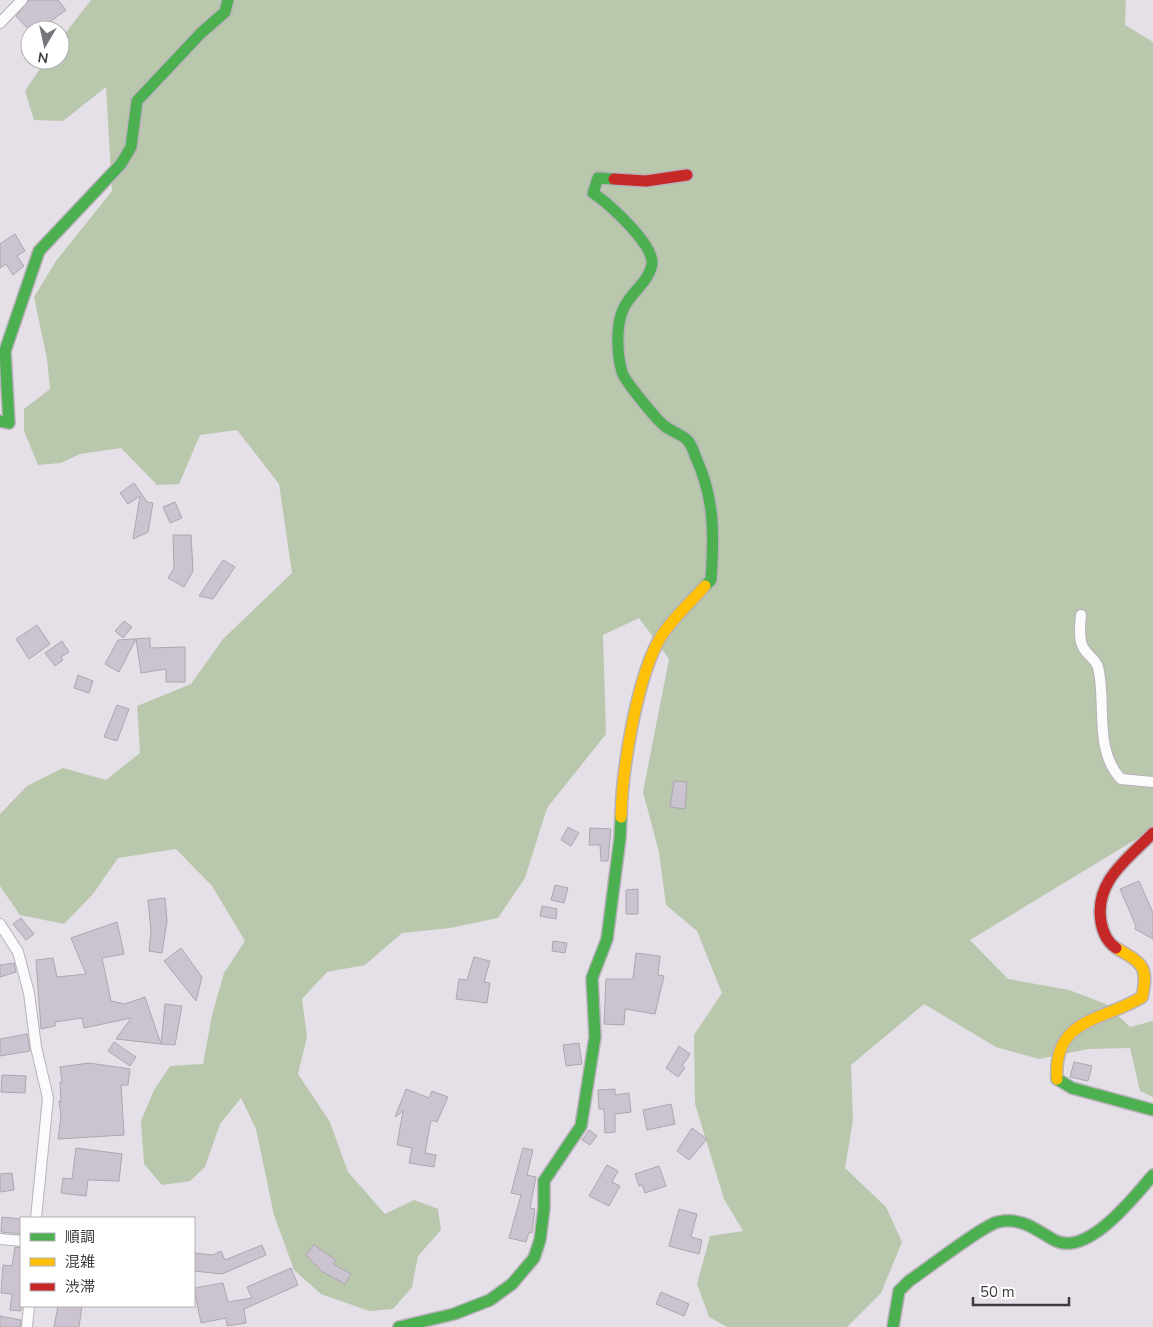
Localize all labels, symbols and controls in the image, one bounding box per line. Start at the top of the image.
north arrow [20,20,70,70]
text: N [36,47,50,68]
legend [20,1217,195,1307]
text: 順調 [65,1227,95,1247]
text: 混雑 [65,1252,95,1272]
scale bar [973,1274,1069,1306]
text: 渋滞 [65,1277,95,1297]
text: 50 m [980,1282,1015,1302]

